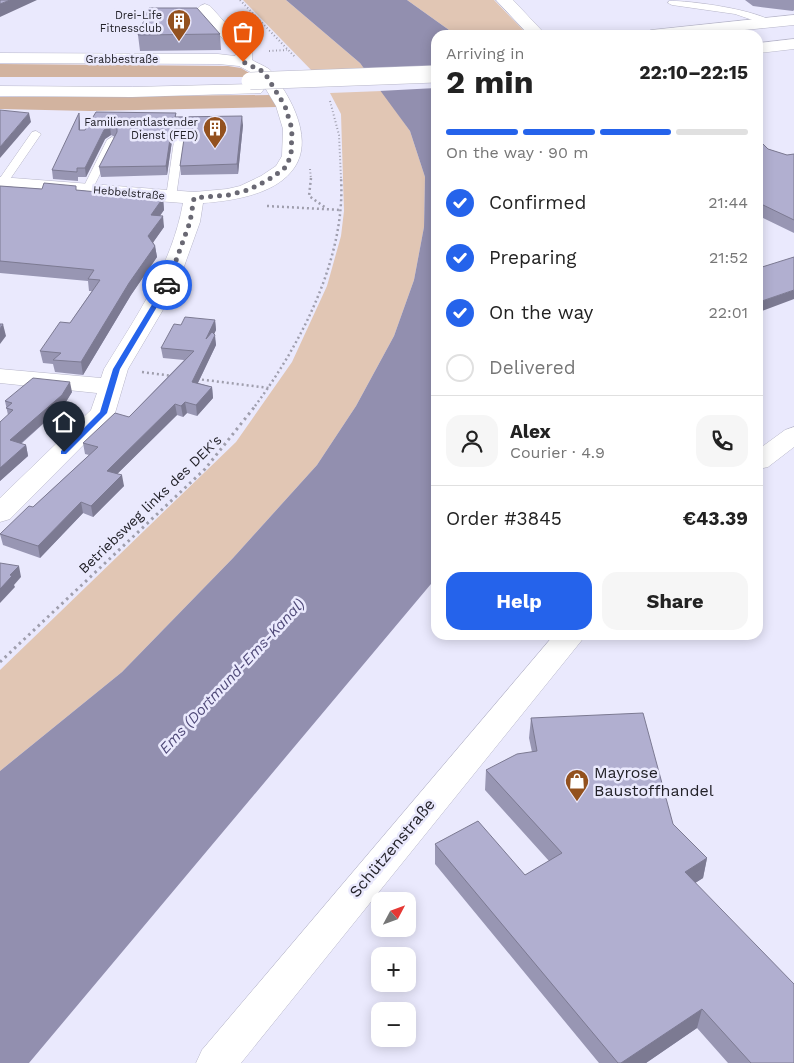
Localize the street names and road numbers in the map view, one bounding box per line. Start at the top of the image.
street label: Grabbestraße [86,53,158,66]
street label: Hebbelstraße [93,183,165,203]
street label: Betriebsweg links des DEK's [75,431,225,577]
street label: Schützenstraße [345,795,439,901]

